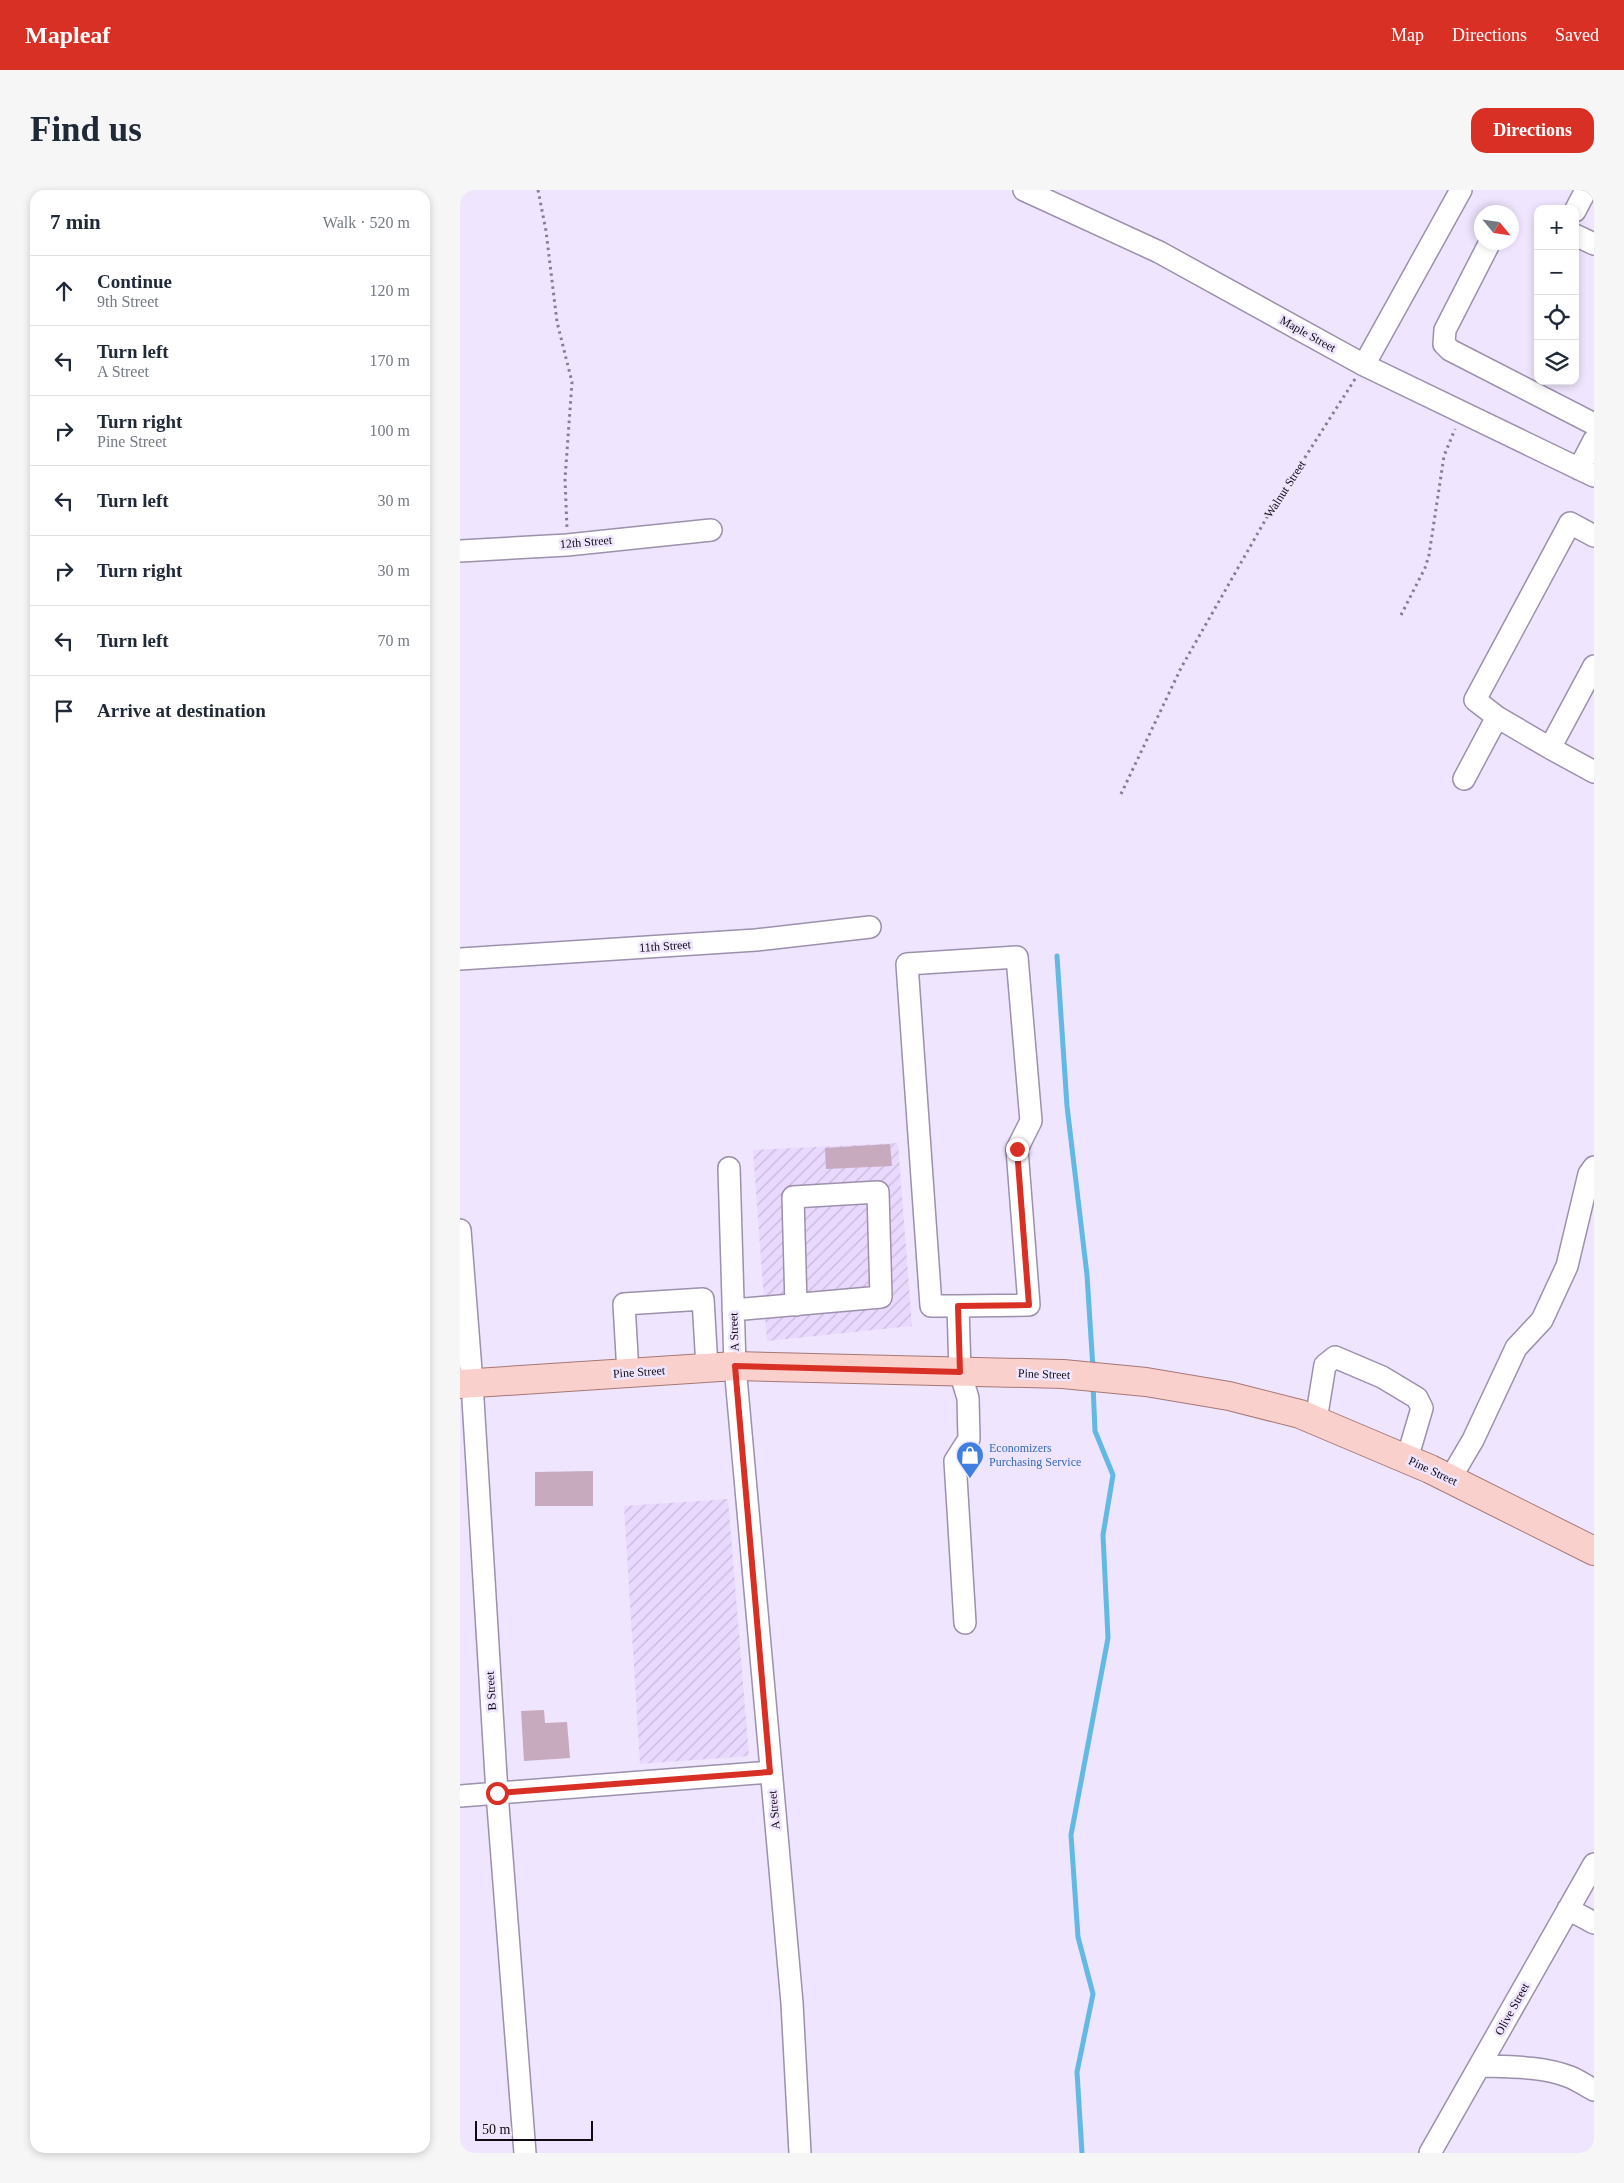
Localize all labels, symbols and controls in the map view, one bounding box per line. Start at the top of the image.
text: Mapleaf [25,22,110,48]
text: Map [1391,25,1424,45]
text: Directions [1452,25,1527,45]
text: Saved [1555,25,1599,45]
button: Directions [1471,108,1594,153]
text: Find us [30,110,142,149]
north arrow [1474,205,1519,250]
map controls [1534,205,1579,385]
button: + [1534,205,1579,250]
text: 7 min [50,210,101,234]
text: Walk · 520 m [323,214,410,231]
button: − [1534,250,1579,295]
text: Continue [97,271,172,292]
icon: ahead [50,277,78,305]
text: 120 m [370,282,410,299]
text: 9th Street [97,293,159,310]
button: locate [1534,295,1579,340]
street label: Maple Street [1278,313,1339,355]
button: layers [1534,340,1579,385]
text: Turn left [97,341,169,362]
icon: left [50,347,78,375]
text: 170 m [370,352,410,369]
text: A Street [97,363,149,380]
text: Turn right [97,411,182,432]
icon: right [50,417,78,445]
text: 100 m [370,422,410,439]
text: Pine Street [97,433,167,450]
street label: Walnut Street [1261,457,1309,520]
icon: left [50,487,78,515]
text: Turn left [97,490,169,511]
text: 30 m [378,492,410,509]
street label: 12th Street [559,533,613,551]
icon: right [50,557,78,585]
text: Turn right [97,560,182,581]
text: 30 m [378,562,410,579]
icon: left [50,627,78,655]
text: Turn left [97,630,169,651]
text: 70 m [378,632,410,649]
icon: arrive [50,697,78,725]
text: Arrive at destination [97,700,266,721]
street label: 11th Street [639,937,692,955]
route end [1006,1138,1029,1161]
street label: A Street [726,1312,742,1352]
street label: Pine Street [612,1363,666,1381]
street label: Pine Street [1018,1366,1071,1382]
shop icon: Economizers Purchasing Service [955,1440,985,1479]
place label: Economizers Purchasing Service [989,1441,1081,1469]
street label: Pine Street [1406,1454,1460,1489]
street label: B Street [483,1670,499,1711]
route start [486,1782,509,1805]
street label: A Street [765,1789,783,1830]
street label: Olive Street [1492,1980,1532,2038]
scale bar [475,2118,592,2141]
text: 50 m [482,2122,510,2137]

